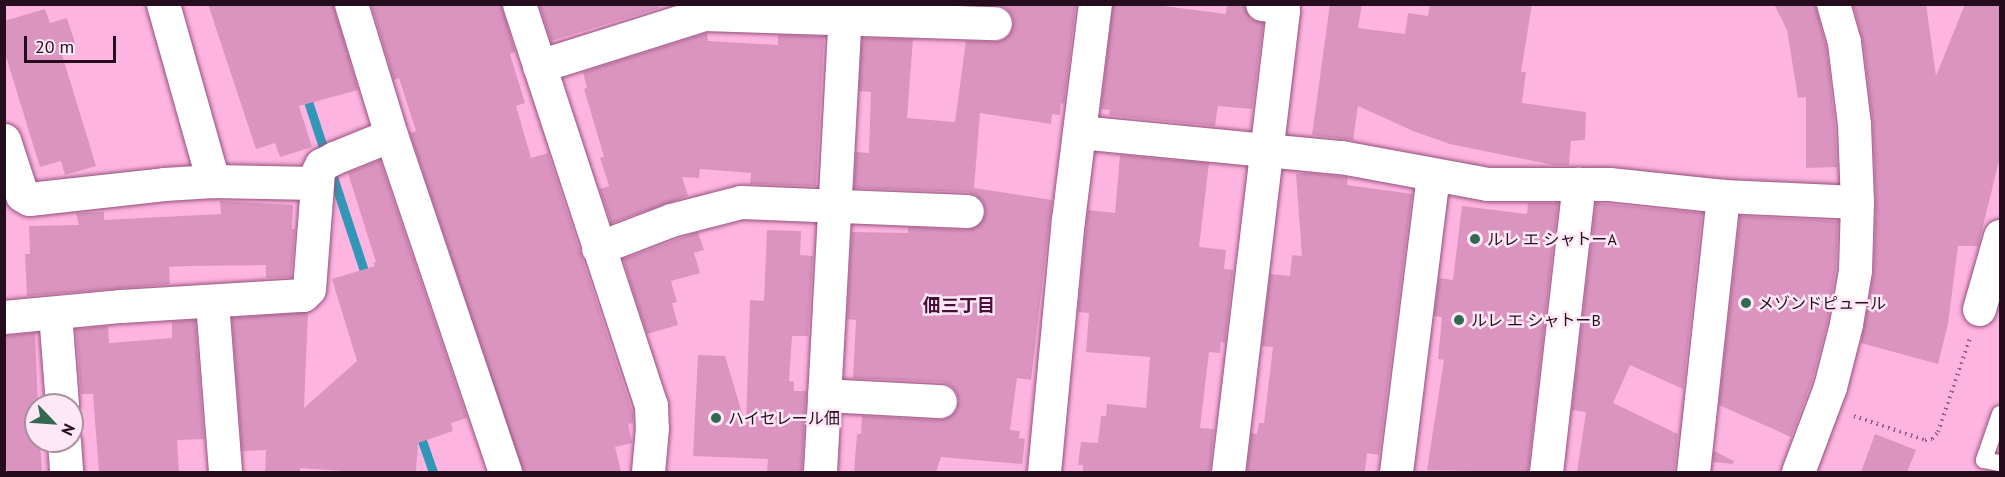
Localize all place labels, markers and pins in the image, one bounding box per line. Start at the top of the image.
place label: ルレ エ シャトーA [1487,229,1617,249]
marker: ルレ エ シャトーA [1468,232,1482,246]
place label: メゾンドピュール [1758,293,1886,313]
marker: メゾンドピュール [1739,296,1753,310]
place label: ルレ エ シャトーB [1471,310,1601,330]
marker: ルレ エ シャトーB [1452,313,1466,327]
place label: ハイセレール佃 [728,408,840,428]
marker: ハイセレール佃 [709,411,723,425]

